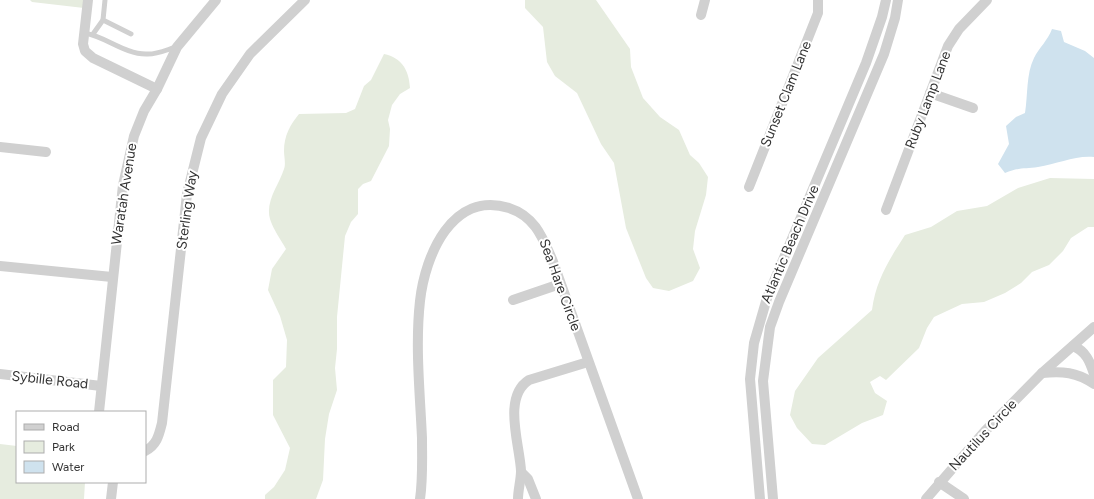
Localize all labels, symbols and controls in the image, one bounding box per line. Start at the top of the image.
street label: Sunset Clam Lane [757,38,815,149]
street label: Ruby Lamp Lane [902,48,955,151]
street label: Waratah Avenue [108,142,140,246]
street label: Sterling Way [173,169,201,250]
street label: Atlantic Beach Drive [757,182,823,306]
street label: Sea Hare Circle [535,237,585,334]
street label: Sybille Road [11,368,89,392]
street label: Nautilus Circle [946,395,1021,474]
legend [16,411,146,483]
text: Road [52,420,80,434]
text: Park [52,440,75,454]
text: Water [52,460,84,474]

